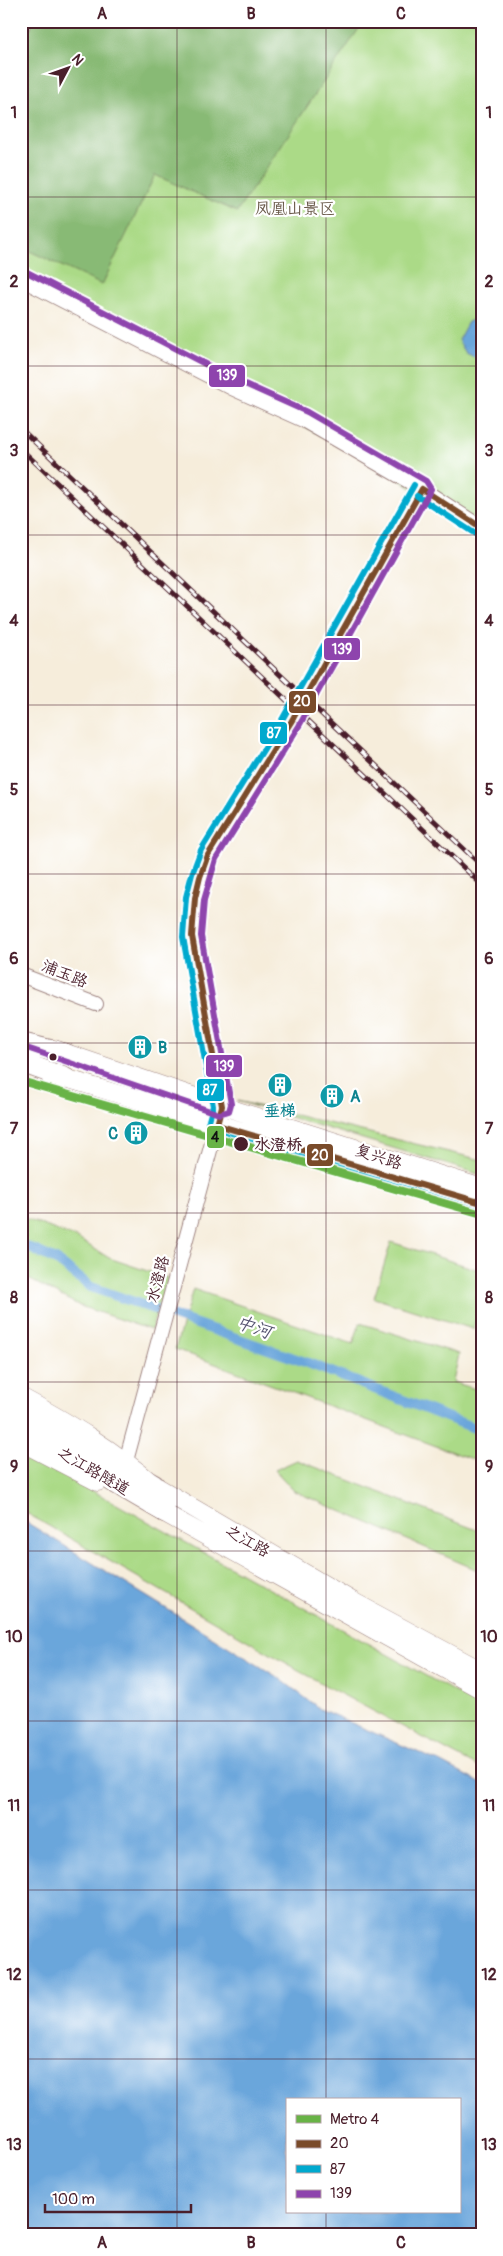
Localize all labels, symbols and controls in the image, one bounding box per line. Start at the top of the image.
text: A [97,4,108,24]
text: B [246,4,256,24]
text: C [396,4,406,24]
north arrow [42,42,92,92]
text: N [68,51,87,69]
text: 1 [11,103,17,123]
text: 1 [486,103,492,123]
park label: 凤凰山景区 [255,199,335,219]
text: 2 [10,272,19,292]
text: 2 [485,272,494,292]
line badge: 139 [208,364,246,388]
text: 139 [217,367,237,384]
text: 3 [10,441,19,461]
text: 3 [485,441,494,461]
text: 4 [9,611,19,631]
text: 4 [484,611,494,631]
line badge: 139 [323,637,361,661]
text: 139 [332,641,352,658]
line badge: 20 [288,690,317,714]
text: 20 [293,693,311,710]
line badge: 87 [259,721,288,745]
text: 87 [267,725,282,742]
text: 5 [10,780,19,800]
text: 5 [485,780,494,800]
text: 6 [9,949,19,969]
text: 6 [484,949,494,969]
street label: 浦玉路 [39,956,91,992]
building icon: B [127,1034,153,1060]
place label: B [158,1038,167,1058]
unlabelled marker [48,1052,58,1062]
line badge: 139 [205,1054,243,1078]
text: 139 [214,1058,234,1075]
building icon: 垂梯 [267,1072,293,1098]
line badge: 87 [196,1078,225,1102]
text: 87 [203,1082,218,1099]
building icon: A [319,1083,345,1109]
place label: A [350,1087,361,1107]
place label: 垂梯 [264,1101,296,1121]
text: 7 [10,1119,19,1139]
text: 7 [485,1119,494,1139]
building icon: C [123,1120,149,1146]
place label: C [108,1124,118,1144]
line badge: 4 [206,1125,225,1149]
text: 4 [211,1129,220,1146]
marker: 水澄桥 [232,1135,250,1153]
place label: 水澄桥 [254,1135,302,1155]
street label: 复兴路 [353,1140,405,1174]
line badge: 20 [306,1143,334,1167]
text: 20 [311,1147,329,1164]
street label: 水澄路 [142,1253,174,1305]
text: 8 [10,1288,18,1308]
text: 8 [485,1288,493,1308]
water label: 中河 [233,1311,277,1345]
street label: 之江路隧道 [54,1442,133,1500]
text: 9 [10,1457,18,1477]
text: 9 [485,1457,493,1477]
street label: 之江路 [222,1520,273,1562]
text: 10 [5,1627,23,1647]
text: 10 [480,1627,498,1647]
text: 11 [8,1796,20,1816]
text: 11 [483,1796,495,1816]
text: 12 [6,1965,22,1985]
text: 12 [481,1965,497,1985]
legend [286,2098,460,2214]
text: Metro 4 [330,2110,380,2129]
text: 20 [330,2134,349,2153]
text: 13 [6,2135,22,2155]
text: 13 [481,2135,497,2155]
text: 87 [330,2160,346,2179]
scale bar [45,2181,191,2213]
text: 139 [330,2184,352,2203]
text: 100 m [52,2190,95,2209]
text: A [97,2233,108,2253]
text: B [246,2233,256,2253]
text: C [396,2233,406,2253]

